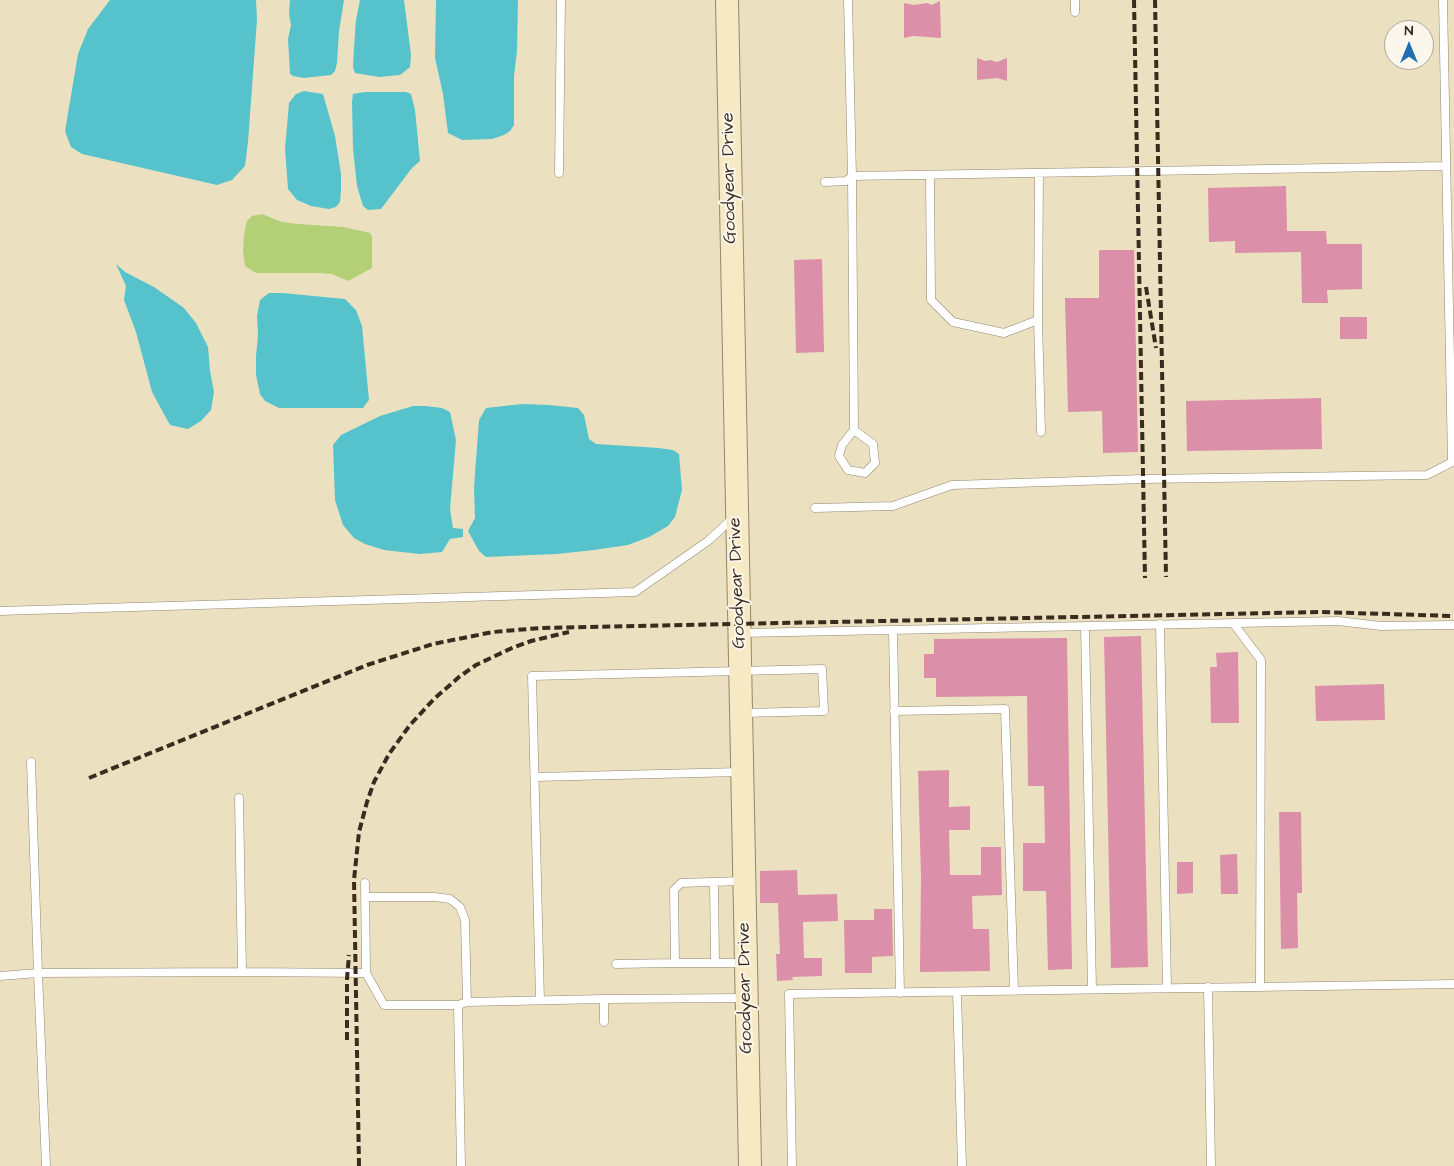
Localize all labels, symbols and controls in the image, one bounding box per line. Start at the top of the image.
north arrow [1384,20,1434,70]
text: N [1405,21,1413,41]
street label: Goodyear Drive [718,112,742,244]
street label: Goodyear Drive [725,517,751,649]
street label: Goodyear Drive [734,922,758,1054]

